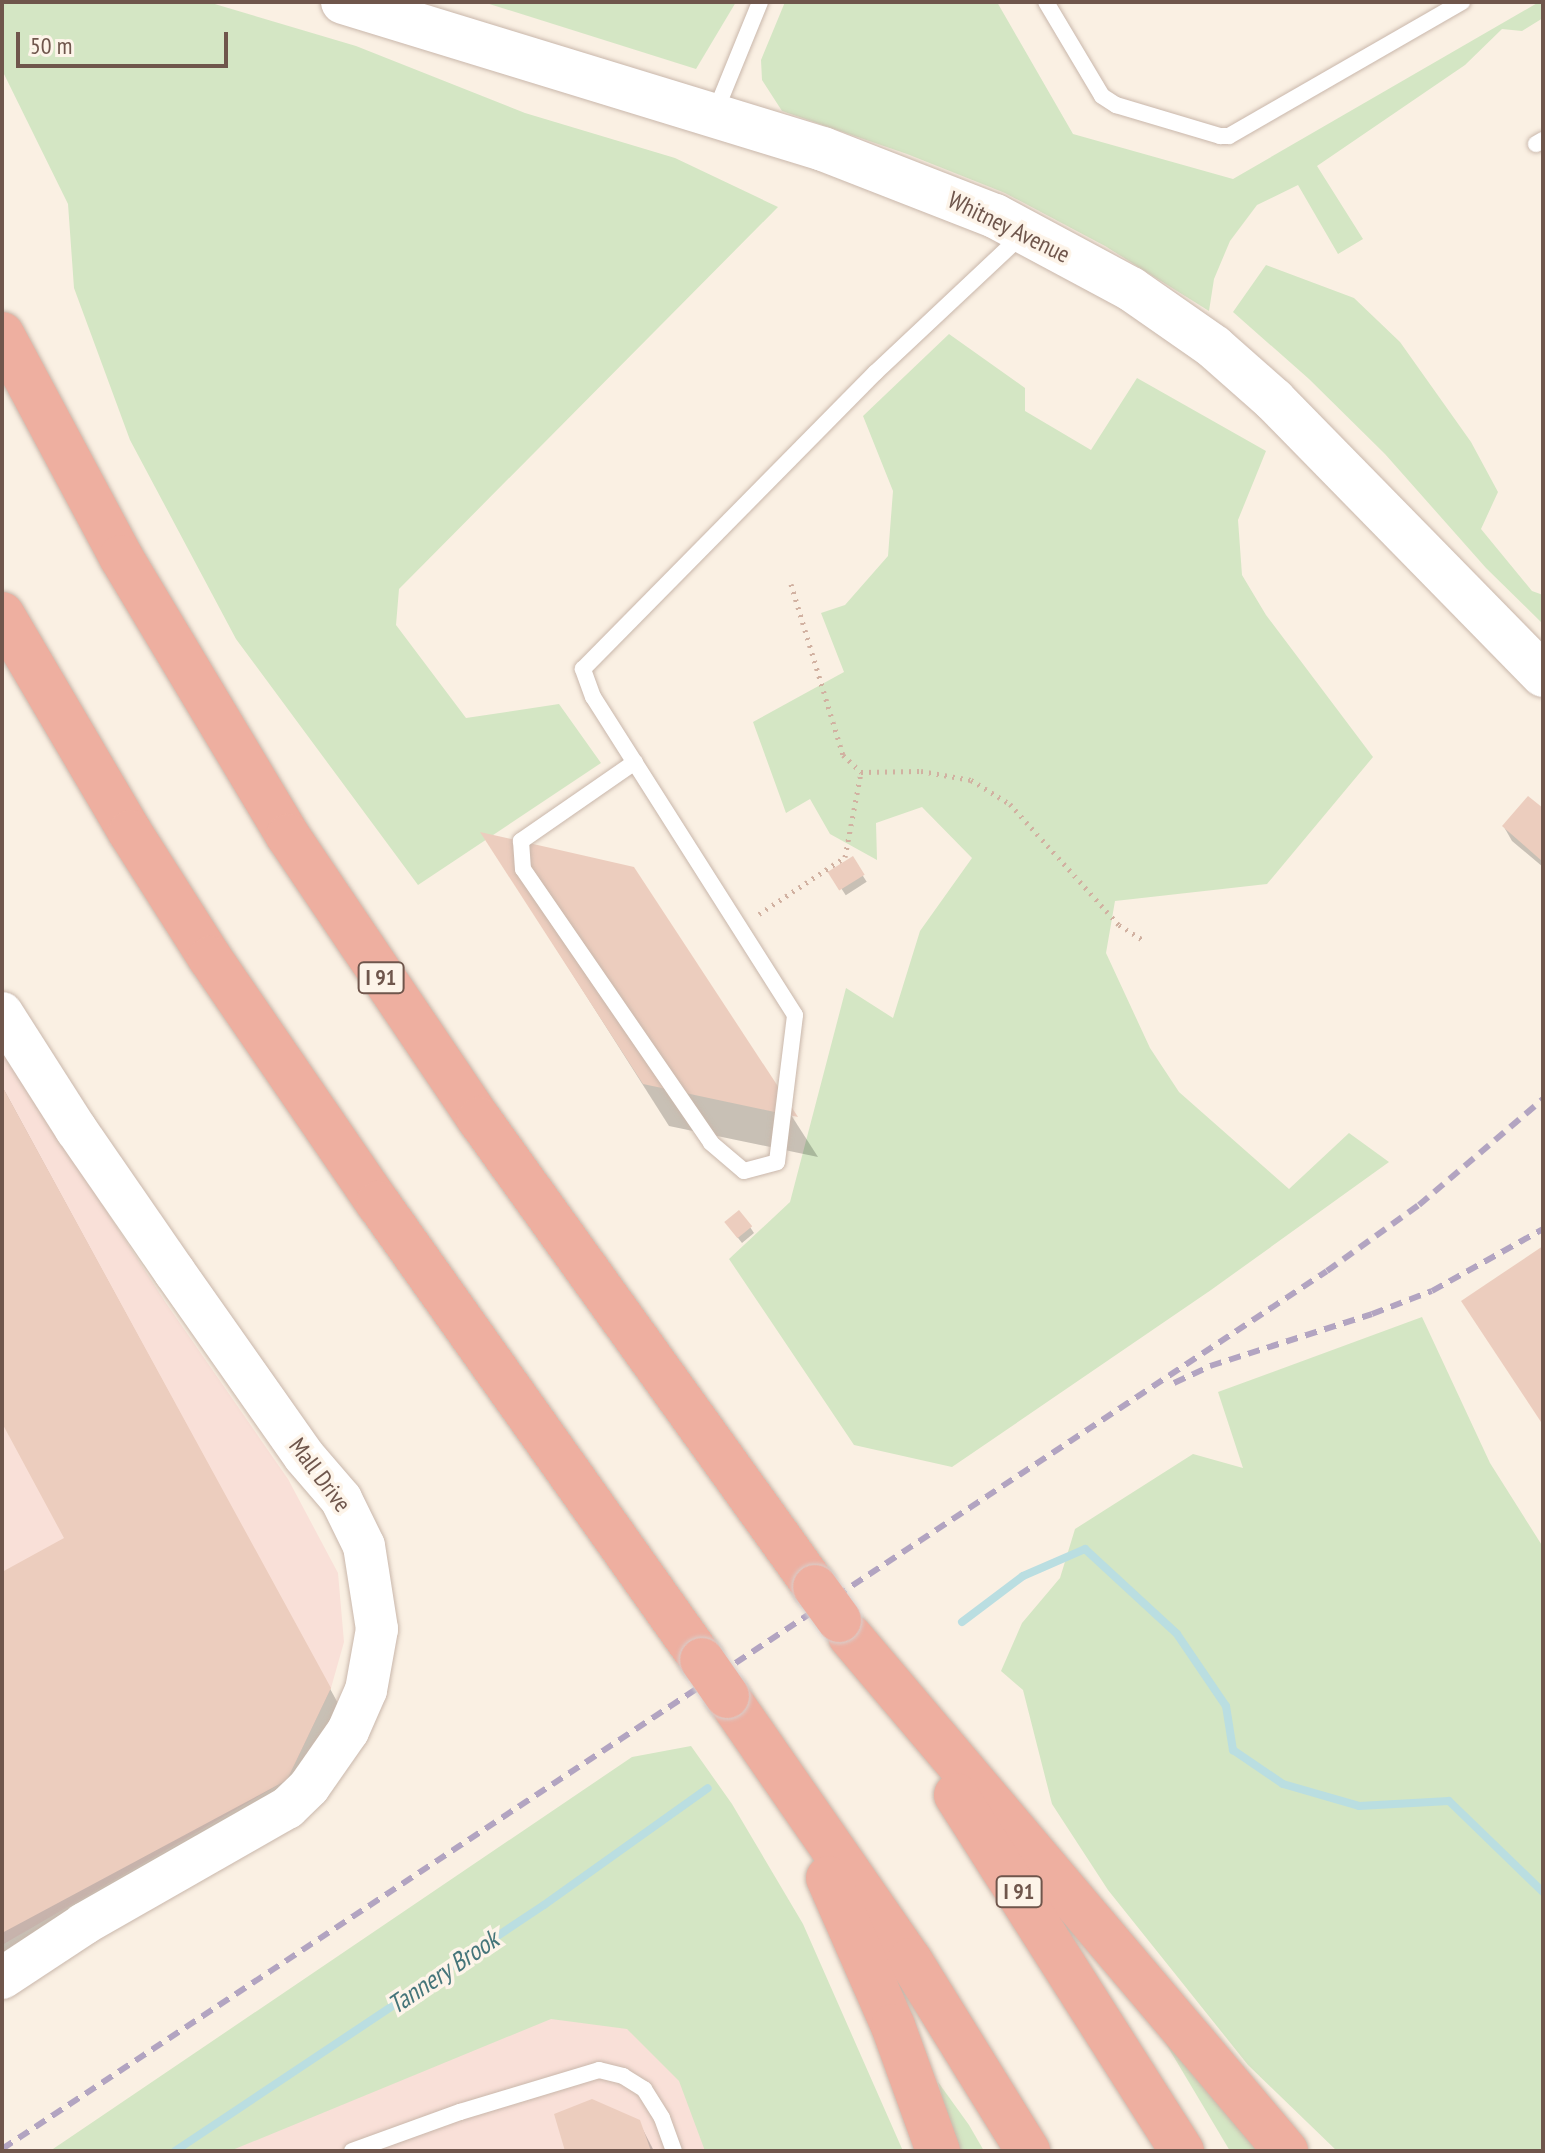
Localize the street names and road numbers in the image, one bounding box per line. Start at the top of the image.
street label: Whitney Avenue [943,185,1075,269]
road number: I 91 [357,960,405,996]
street label: Mall Drive [283,1432,357,1518]
road number: I 91 [995,1874,1043,1910]

